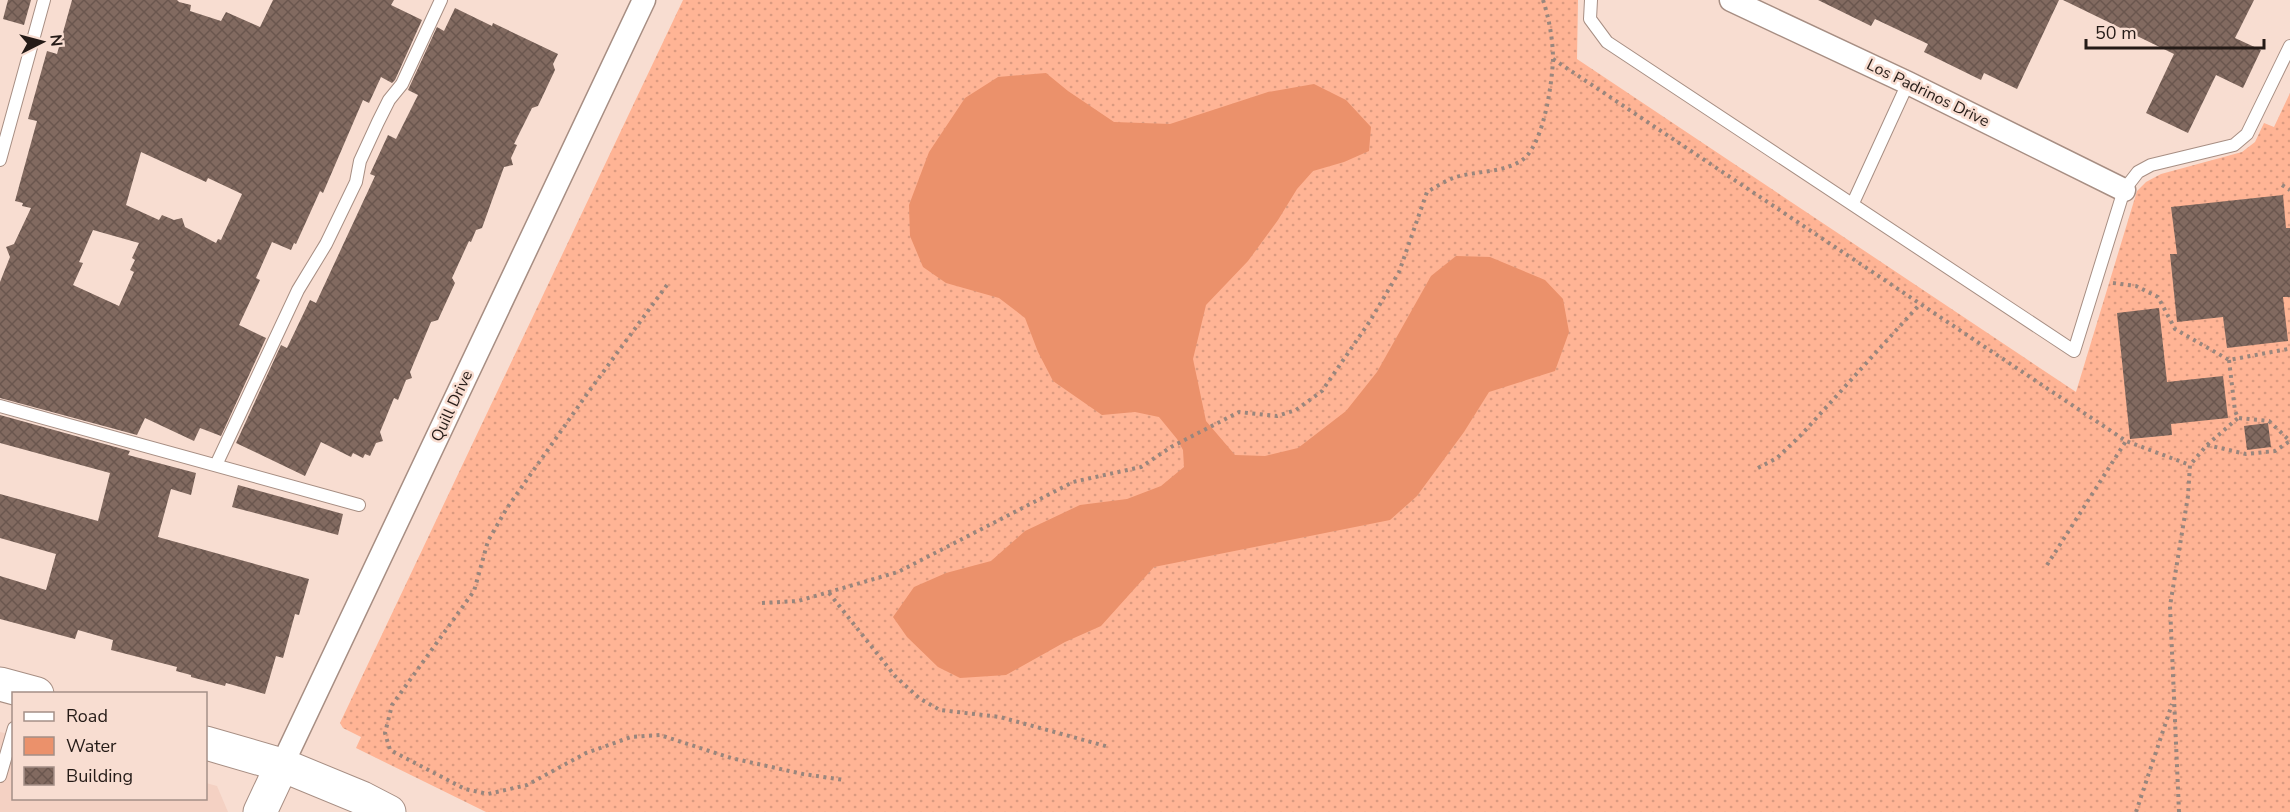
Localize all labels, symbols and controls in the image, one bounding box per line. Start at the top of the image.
north arrow [12,12,72,72]
scale bar [2086,12,2264,50]
text: 50 m [2095,21,2137,45]
text: N [44,33,67,48]
street label: Los Padrinos Drive [1863,54,1993,132]
street label: Quill Drive [426,367,478,445]
legend [12,692,207,800]
text: Road [66,704,108,728]
text: Water [66,734,117,758]
text: Building [66,764,133,788]

